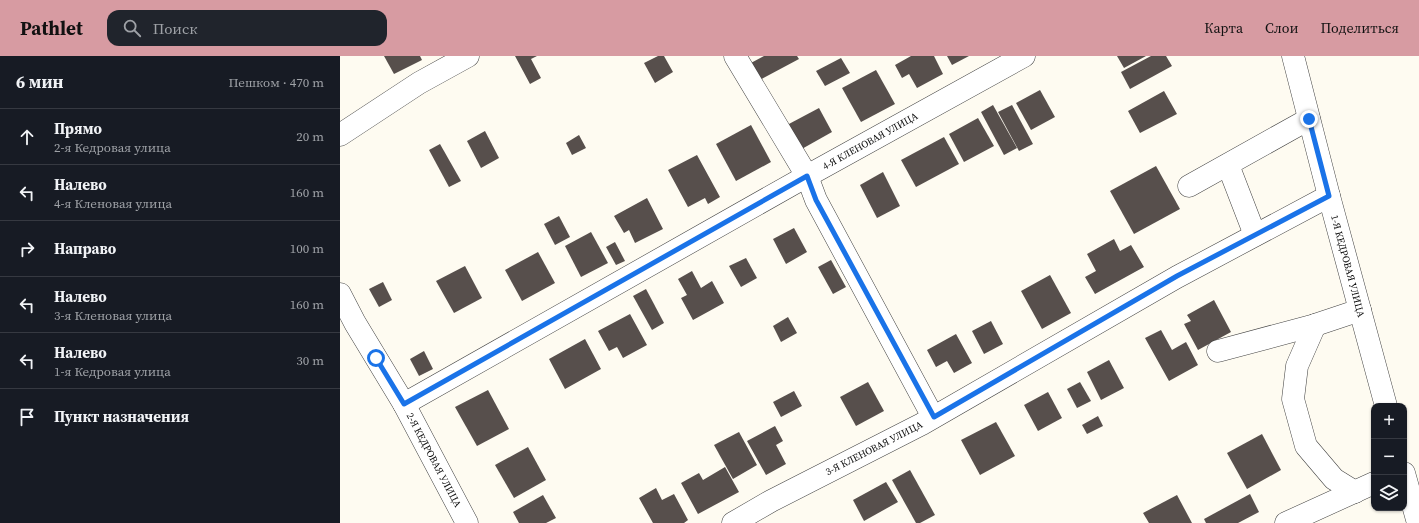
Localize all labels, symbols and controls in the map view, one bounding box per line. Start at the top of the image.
search box [107,10,387,46]
text: Pathlet [20,15,83,41]
icon: search [121,17,143,39]
text: Поиск [153,18,198,39]
text: Карта [1204,18,1243,38]
text: Слои [1265,18,1299,38]
text: Поделиться [1321,18,1399,38]
text: 6 мин [16,70,64,94]
text: Пешком · 470 m [229,74,324,91]
street label: 4-Я КЛЕНОВАЯ УЛИЦА [820,109,920,173]
route end [1300,110,1318,128]
text: Прямо [54,118,102,139]
icon: ahead [16,126,38,148]
text: 20 m [296,128,324,145]
text: 2-я Кедровая улица [54,139,171,156]
text: Налево [54,174,107,195]
icon: left [16,182,38,204]
text: 160 m [290,184,324,201]
text: 4-я Кленовая улица [54,195,172,212]
street label: 1-Я КЕДРОВАЯ УЛИЦА [1328,213,1368,319]
icon: right [16,238,38,260]
text: Направо [54,238,116,259]
text: 100 m [290,240,324,257]
text: Налево [54,286,107,307]
icon: left [16,294,38,316]
text: 160 m [290,296,324,313]
text: 3-я Кленовая улица [54,307,172,324]
text: Налево [54,342,107,363]
route start [367,349,385,367]
icon: left [16,350,38,372]
text: 30 m [296,352,324,369]
text: 1-я Кедровая улица [54,363,171,380]
map controls [1371,403,1407,511]
button: + [1371,403,1407,439]
icon: arrive [16,406,38,428]
text: Пункт назначения [54,406,189,427]
street label: 2-Я КЕДРОВАЯ УЛИЦА [403,410,465,510]
street label: 3-Я КЛЕНОВАЯ УЛИЦА [823,418,925,478]
button: − [1371,439,1407,475]
button: layers [1371,475,1407,511]

